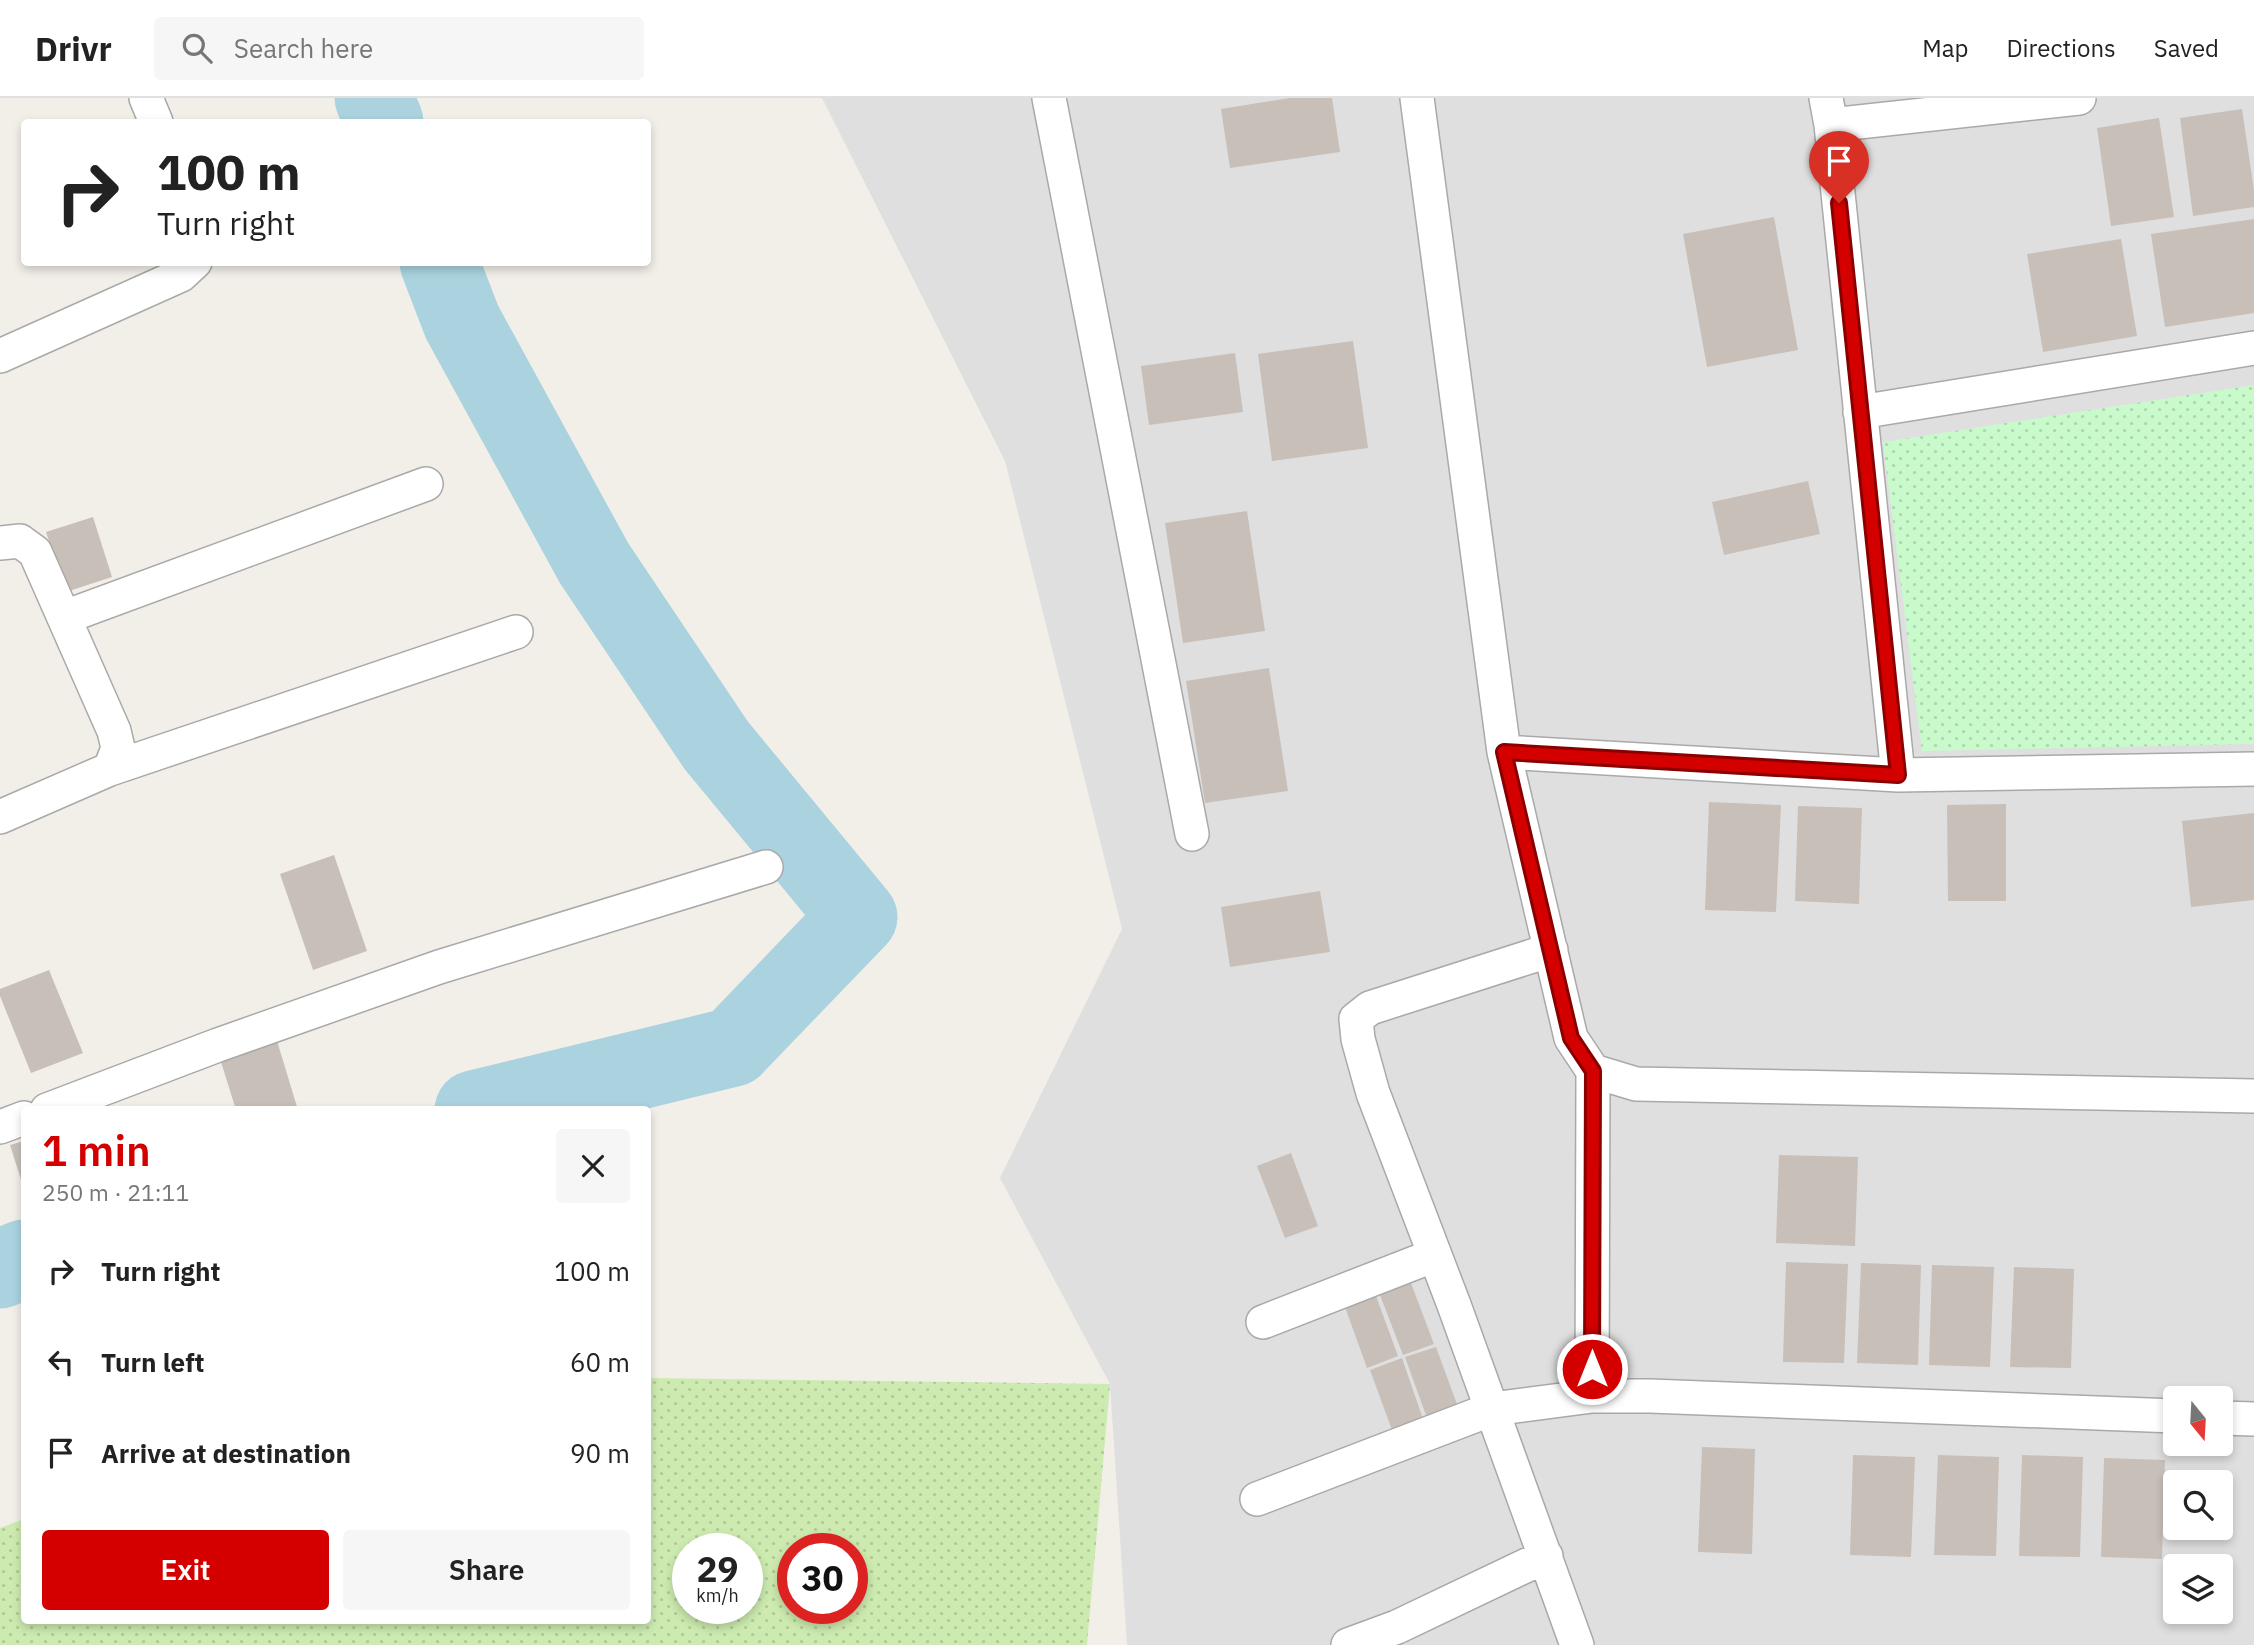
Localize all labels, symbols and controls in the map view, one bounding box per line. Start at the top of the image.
search box [154,17,644,80]
text: Drivr [35,27,112,70]
icon: search [178,29,216,67]
text: Search here [234,31,373,65]
text: Map [1922,32,1968,64]
text: Directions [2006,32,2116,64]
text: Saved [2154,32,2219,64]
pin [1809,131,1869,203]
text: 100 m [157,140,301,203]
icon: arrive [1820,142,1858,180]
icon: right [42,147,133,238]
text: Turn right [157,202,295,244]
text: 1 min [42,1123,151,1178]
button: close [556,1129,630,1203]
text: 250 m · 21:11 [42,1177,189,1207]
icon: right [42,1252,80,1290]
text: Turn right [101,1254,220,1288]
text: 100 m [554,1254,630,1288]
position arrow [1555,1332,1629,1406]
icon: left [42,1343,80,1381]
text: Turn left [101,1345,204,1379]
text: 60 m [570,1345,630,1379]
north arrow [2163,1386,2233,1456]
map controls [2163,1386,2233,1624]
icon: arrive [42,1434,80,1472]
text: Arrive at destination [101,1436,351,1470]
text: 90 m [570,1436,630,1470]
button: search [2163,1470,2233,1540]
button: Exit [42,1530,329,1610]
button: Share [343,1530,630,1610]
speed limit sign: 30 [777,1533,868,1624]
text: 29 [696,1546,739,1592]
button: layers [2163,1554,2233,1624]
text: km/h [696,1584,739,1607]

